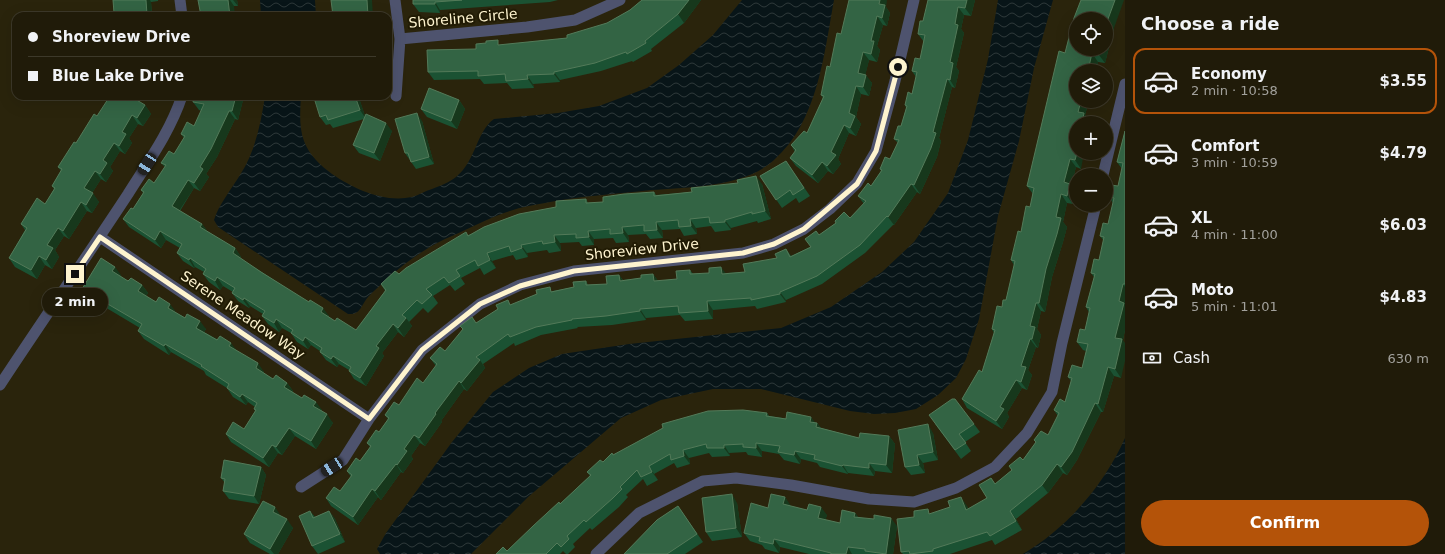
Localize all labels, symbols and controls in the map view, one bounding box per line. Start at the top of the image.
street label: Shoreline Circle [408,5,518,31]
map controls [1069,12,1113,212]
button: locate [1069,12,1113,56]
text: Choose a ride [1141,13,1280,34]
text: Shoreview Drive [52,28,190,46]
route start [889,58,907,76]
icon: car [1143,63,1179,99]
button: layers [1069,64,1113,108]
text: Economy [1191,65,1267,83]
text: Blue Lake Drive [52,67,184,85]
text: $3.55 [1380,72,1427,90]
text: 2 min · 10:58 [1191,83,1278,98]
button: + [1069,116,1113,160]
icon: car [1143,135,1179,171]
text: Comfort [1191,137,1259,155]
text: $4.79 [1380,144,1427,162]
car [135,151,159,177]
text: 3 min · 10:59 [1191,155,1278,170]
button: − [1069,168,1113,212]
icon: car [1143,207,1179,243]
text: XL [1191,209,1212,227]
text: $6.03 [1380,216,1427,234]
text: 4 min · 11:00 [1191,227,1278,242]
street label: Shoreview Drive [584,235,700,263]
route end [66,265,84,283]
street label: Serene Meadow Way [178,268,308,362]
icon: car [1143,279,1179,315]
text: Moto [1191,281,1234,299]
callout: 2 min [42,288,108,316]
text: $4.83 [1380,288,1427,306]
text: 2 min [55,294,95,309]
text: 5 min · 11:01 [1191,299,1278,314]
icon: cash [1141,347,1163,369]
text: Cash [1173,349,1210,367]
text: 630 m [1387,351,1429,366]
car [319,455,345,479]
button: Confirm [1141,500,1429,546]

